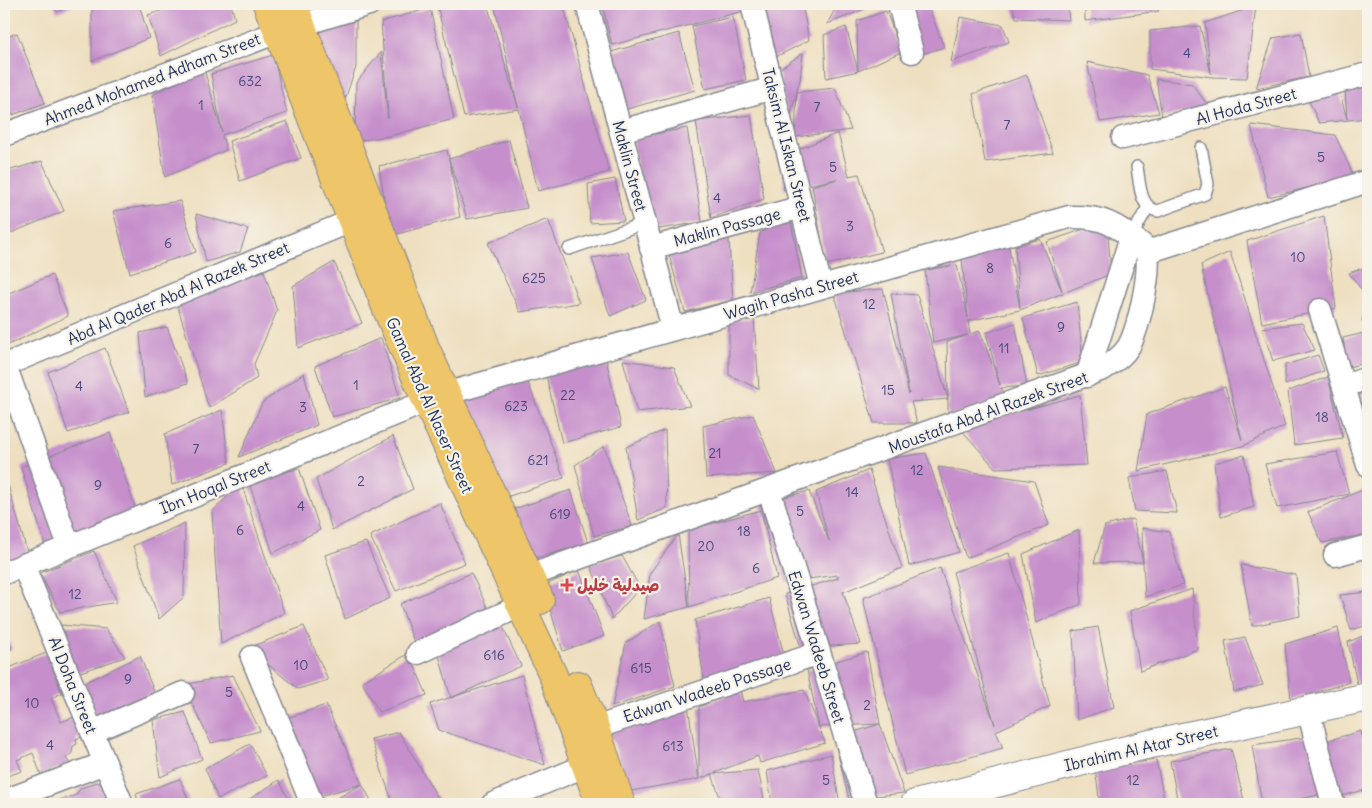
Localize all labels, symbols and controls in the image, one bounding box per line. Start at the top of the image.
street label: Ahmed Mohamed Adham Street [41,28,264,130]
house number: 4 [1183,44,1191,62]
street label: Taksim Al Iskan Street [758,66,816,225]
house number: 632 [238,72,262,90]
street label: Al Hoda Street [1194,83,1299,129]
house number: 1 [198,96,204,114]
house number: 7 [814,98,821,116]
house number: 7 [1004,116,1011,134]
street label: Maklin Street [608,118,652,214]
house number: 5 [1317,148,1325,166]
house number: 5 [829,158,837,176]
house number: 4 [713,189,721,207]
street label: Maklin Passage [671,203,783,251]
house number: 3 [846,217,854,235]
house number: 6 [164,234,172,252]
street label: Abd Al Qader Abd Al Razek Street [64,237,293,349]
house number: 10 [1291,248,1305,266]
house number: 8 [986,259,994,277]
street label: Wagih Pasha Street [721,266,861,324]
house number: 625 [522,269,546,287]
house number: 12 [862,295,876,313]
street label: Gamal Abd Al Naser Street [382,314,478,497]
house number: 9 [1057,318,1065,336]
house number: 11 [998,339,1010,357]
street label: Moustafa Abd Al Razek Street [886,366,1091,457]
house number: 1 [353,376,359,394]
house number: 4 [75,377,83,395]
house number: 15 [881,381,895,399]
house number: 22 [560,386,576,404]
house number: 623 [504,397,528,415]
house number: 3 [299,398,307,416]
house number: 18 [1315,408,1329,426]
house number: 7 [193,440,200,458]
house number: 21 [708,444,722,462]
house number: 621 [527,451,549,469]
street label: Ibn Hoqal Street [157,456,274,518]
house number: 12 [910,461,924,479]
house number: 2 [357,472,365,490]
house number: 9 [94,476,102,494]
house number: 14 [845,483,859,501]
house number: 4 [297,497,305,515]
house number: 5 [796,502,804,520]
house number: 619 [549,505,571,523]
house number: 6 [236,521,244,539]
house number: 18 [737,522,751,540]
house number: 20 [698,537,714,555]
house number: 6 [752,559,760,577]
street label: Edwan Wadeeb Street [784,568,850,726]
place label: صيدلية خليل [577,575,660,595]
marker: صيدلية خليل [561,579,573,591]
house number: 12 [68,585,82,603]
street label: Al Doha Street [44,634,102,737]
house number: 616 [483,646,505,664]
street label: Edwan Wadeeb Passage [621,653,793,727]
house number: 10 [294,656,308,674]
house number: 615 [630,659,652,677]
house number: 9 [124,670,132,688]
house number: 5 [225,683,233,701]
house number: 10 [25,694,39,712]
house number: 2 [863,696,871,714]
street label: Ibrahim Al Atar Street [1062,720,1220,775]
house number: 4 [46,736,54,754]
house number: 613 [662,737,684,755]
house number: 5 [822,771,830,789]
house number: 12 [1126,771,1140,789]

